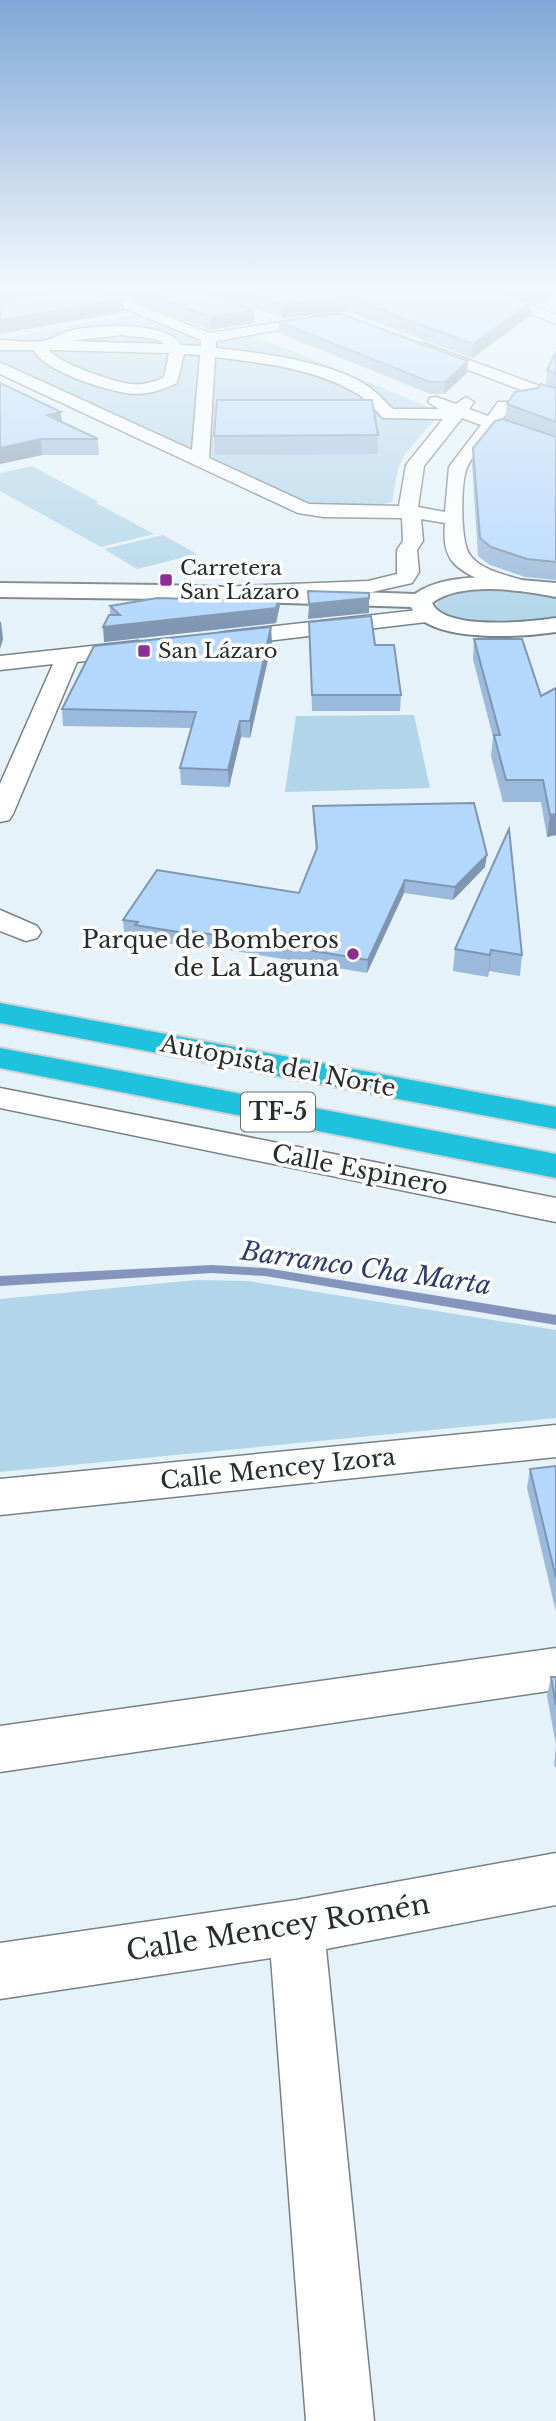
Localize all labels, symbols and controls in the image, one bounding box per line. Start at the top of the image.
place label: Carretera San Lázaro [180,555,299,605]
marker: Carretera San Lázaro [158,572,174,588]
place label: San Lázaro [158,638,277,664]
marker: San Lázaro [136,643,152,659]
place label: Parque de Bomberos de La Laguna [82,925,340,982]
marker: Parque de Bomberos de La Laguna [345,946,361,962]
street label: Autopista del Norte [157,1028,398,1103]
road number: TF-5 [241,1092,315,1132]
street label: Calle Espinero [270,1138,451,1201]
water label: Barranco Cha Marta [238,1234,493,1301]
street label: Calle Mencey Izora [159,1442,398,1495]
street label: Calle Mencey Romén [124,1886,432,1969]

